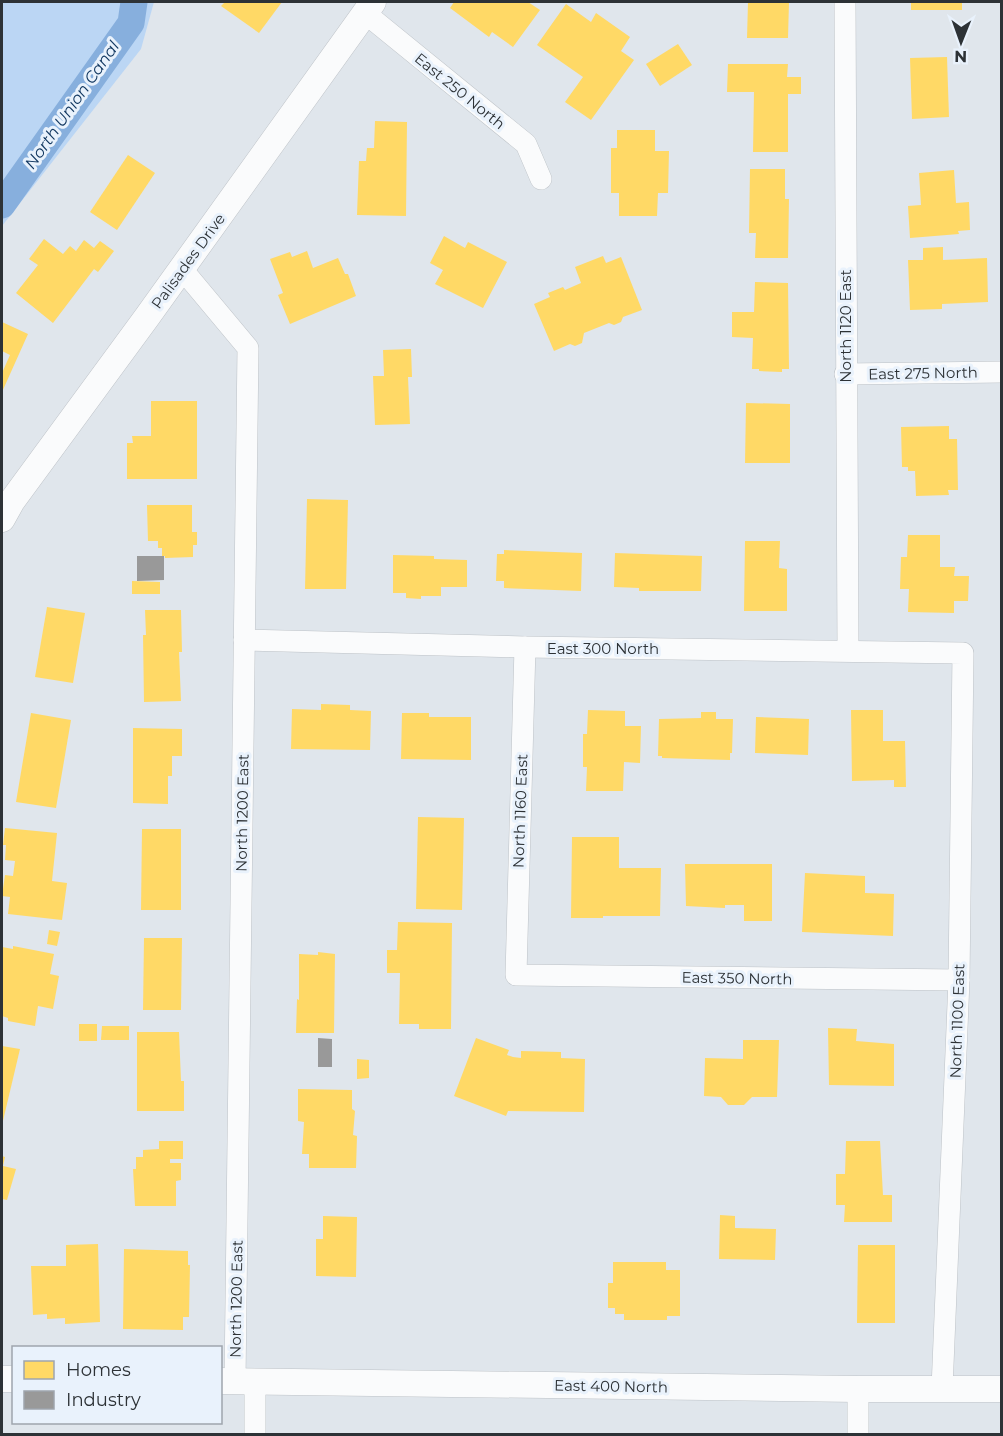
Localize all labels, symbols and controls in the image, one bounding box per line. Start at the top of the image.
north arrow [931,12,991,72]
water label: North Union Canal [21,37,124,173]
text: N [954,47,967,66]
street label: East 250 North [411,49,509,133]
street label: Palisades Drive [147,210,229,312]
street label: North 1120 East [836,269,855,383]
street label: East 275 North [868,363,978,383]
street label: East 300 North [547,639,659,658]
street label: North 1200 East [231,754,253,872]
street label: North 1160 East [509,754,531,868]
street label: North 1100 East [946,963,968,1079]
street label: East 350 North [681,968,793,988]
street label: North 1200 East [225,1240,247,1358]
legend [12,1346,222,1424]
text: Homes [66,1359,131,1381]
street label: East 400 North [554,1376,668,1396]
text: Industry [66,1389,141,1411]

